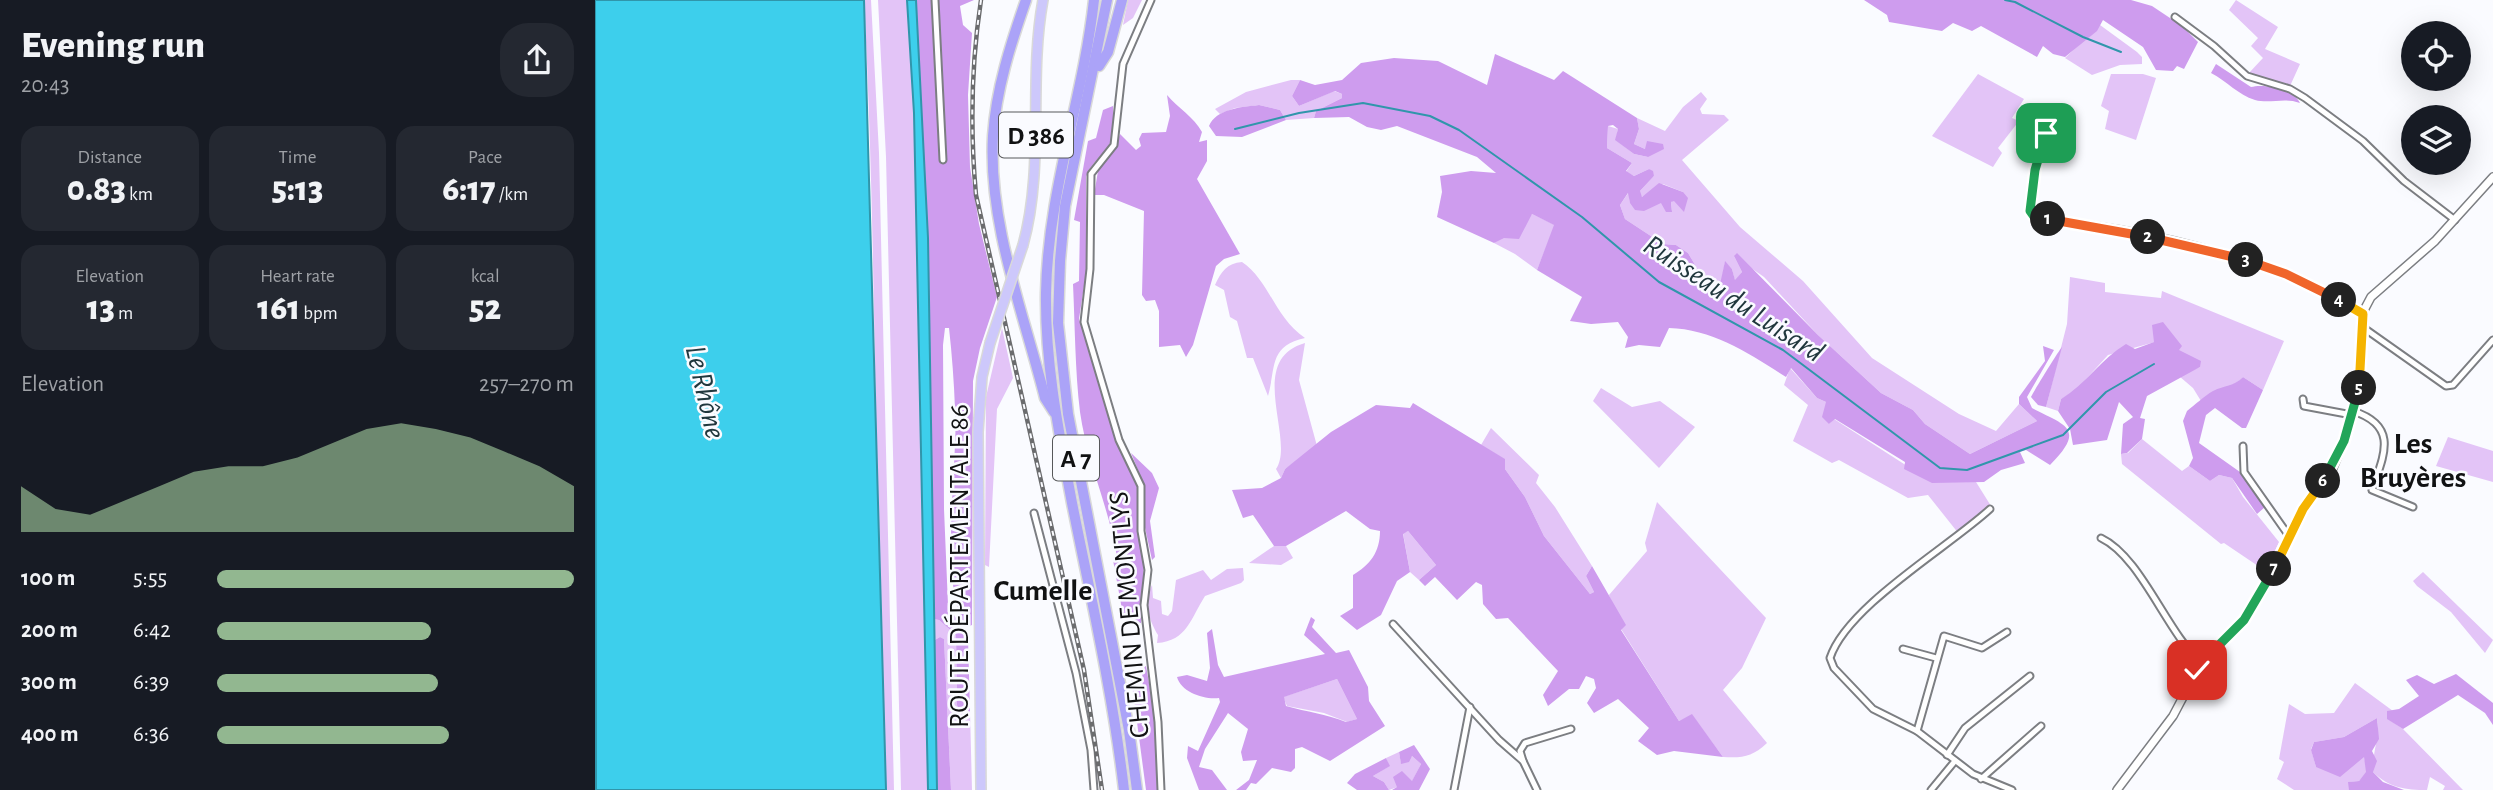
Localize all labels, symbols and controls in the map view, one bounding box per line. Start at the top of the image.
map controls [2401,21,2471,175]
button: locate [2401,21,2471,91]
button: share [500,23,574,97]
text: Evening run [21,27,205,65]
text: 20:43 [21,74,69,97]
pin [2016,103,2076,163]
button: layers [2401,105,2471,175]
road number: D 386 [999,112,1073,158]
icon: arrive [2027,114,2065,152]
text: Distance [78,148,142,167]
text: Time [279,148,316,167]
text: Pace [468,148,502,167]
text: 0.83 [67,172,126,207]
text: 5:13 [272,172,323,207]
text: 6:17 [442,172,496,207]
text: km [126,185,153,204]
text: /km [496,185,528,204]
pin: 1 [2031,202,2065,236]
text: 1 [2044,209,2051,228]
pin: 2 [2131,219,2165,254]
text: 2 [2143,227,2152,246]
water label: Ruisseau du Luisard [1638,230,1829,368]
pin: 3 [2229,243,2263,278]
text: 3 [2241,250,2250,269]
text: Elevation [75,267,144,286]
text: Heart rate [260,267,335,286]
text: kcal [471,267,500,286]
pin: 4 [2321,282,2357,318]
text: 4 [2334,290,2343,309]
text: 13 [87,291,115,326]
text: 161 [257,291,300,326]
text: 52 [469,291,501,326]
text: m [115,304,133,323]
text: bpm [300,304,338,323]
water label: Le Rhône [680,343,730,442]
pin: 5 [2341,370,2377,406]
text: Elevation [21,373,104,396]
text: 257–270 m [479,373,574,396]
text: 5 [2354,378,2363,397]
street label: ROUTE DÉPARTEMENTALE 86 [943,404,974,728]
district label: Les Bruyères [2360,429,2466,493]
road number: A 7 [1053,436,1099,480]
pin: 6 [2305,463,2341,498]
text: 6 [2318,471,2327,490]
street label: CHEMIN DE MONTLYS [1105,490,1155,739]
pin: 7 [2257,552,2291,586]
text: 7 [2269,559,2278,578]
text: 100 m [21,567,75,590]
text: 5:55 [133,567,167,590]
district label: Cumelle [994,576,1092,606]
text: 200 m [21,619,78,642]
text: 6:42 [133,619,171,642]
pin [2167,640,2227,700]
icon: check [2178,651,2216,689]
text: 300 m [21,671,77,694]
text: 6:39 [133,671,169,694]
text: 400 m [21,723,79,746]
text: 6:36 [133,723,169,746]

